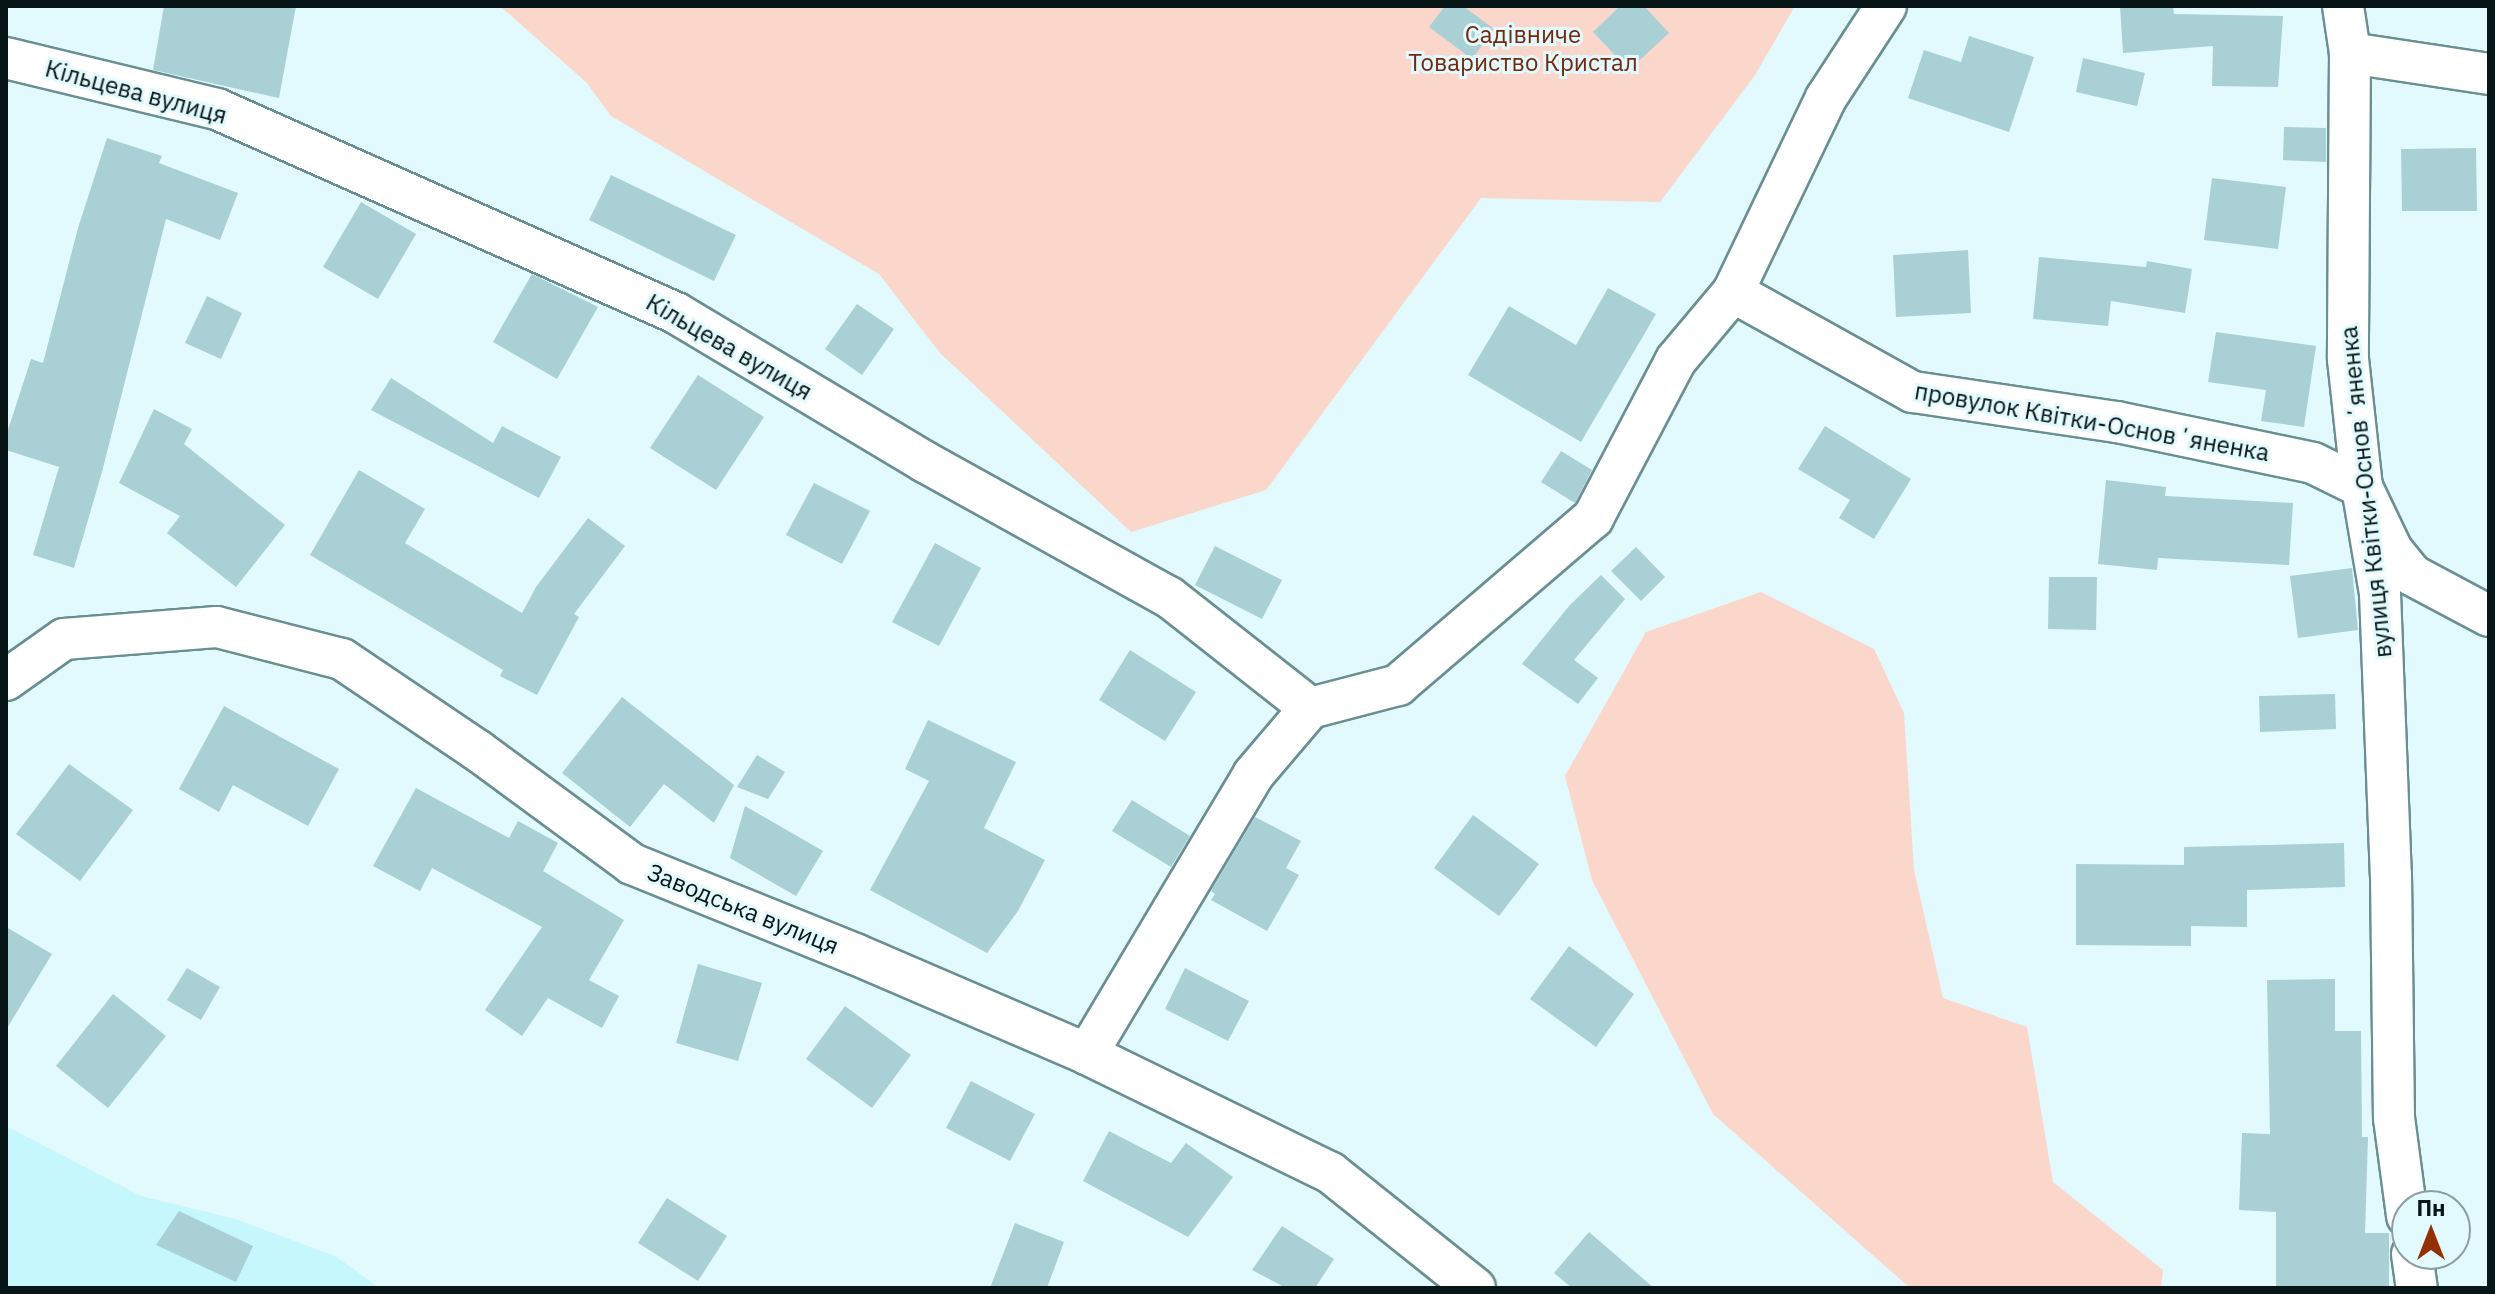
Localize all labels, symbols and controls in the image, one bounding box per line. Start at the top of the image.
park label: Садівниче Товариство Кристал [1408,21,1638,77]
street label: Кільцева вулиця [42,54,230,130]
street label: Кільцева вулиця [641,288,817,406]
street label: вулиця Квітки-Основʼяненка [2334,325,2398,659]
street label: провулок Квітки-Основʼяненка [1912,377,2272,467]
street label: Заводська вулиця [643,857,843,961]
north arrow [2391,1190,2471,1270]
text: Пн [2416,1193,2446,1222]

